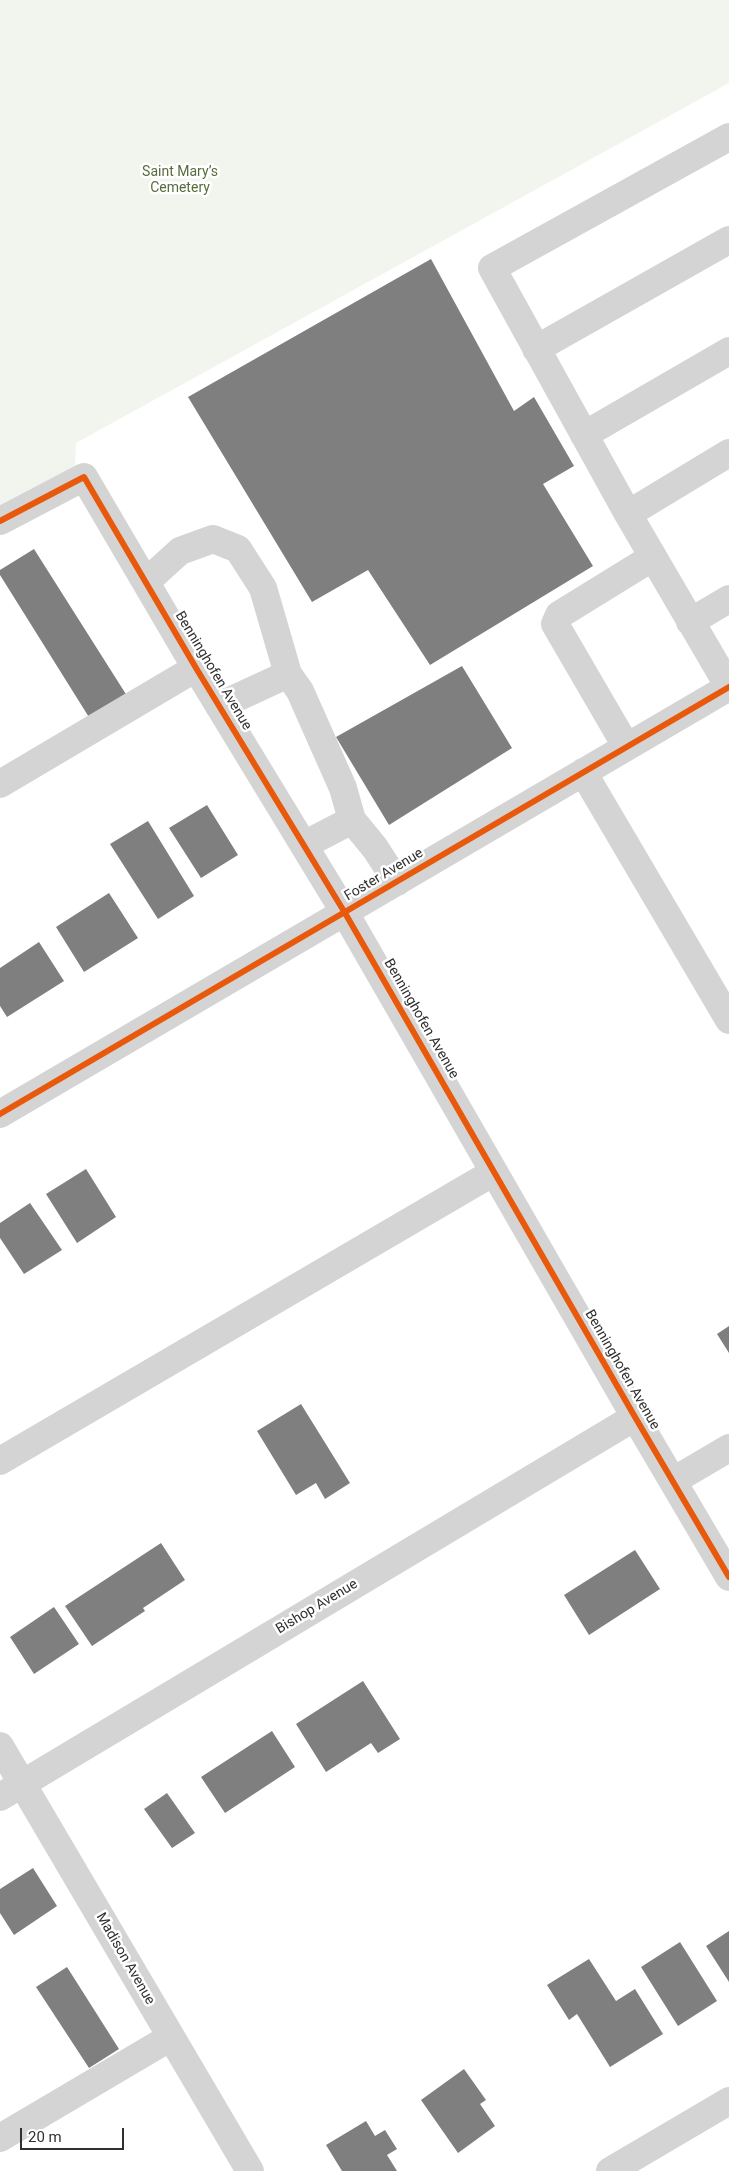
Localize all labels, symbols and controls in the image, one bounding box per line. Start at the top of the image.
park label: Saint Mary’s Cemetery [142,164,218,196]
street label: Benninghofen Avenue [171,609,255,733]
street label: Foster Avenue [342,845,426,905]
street label: Benninghofen Avenue [380,956,462,1082]
street label: Benninghofen Avenue [581,1307,663,1433]
street label: Bishop Avenue [273,1576,361,1638]
street label: Madison Avenue [92,1910,158,2008]
scale bar [22,2118,126,2150]
text: 20 m [28,2128,62,2146]

